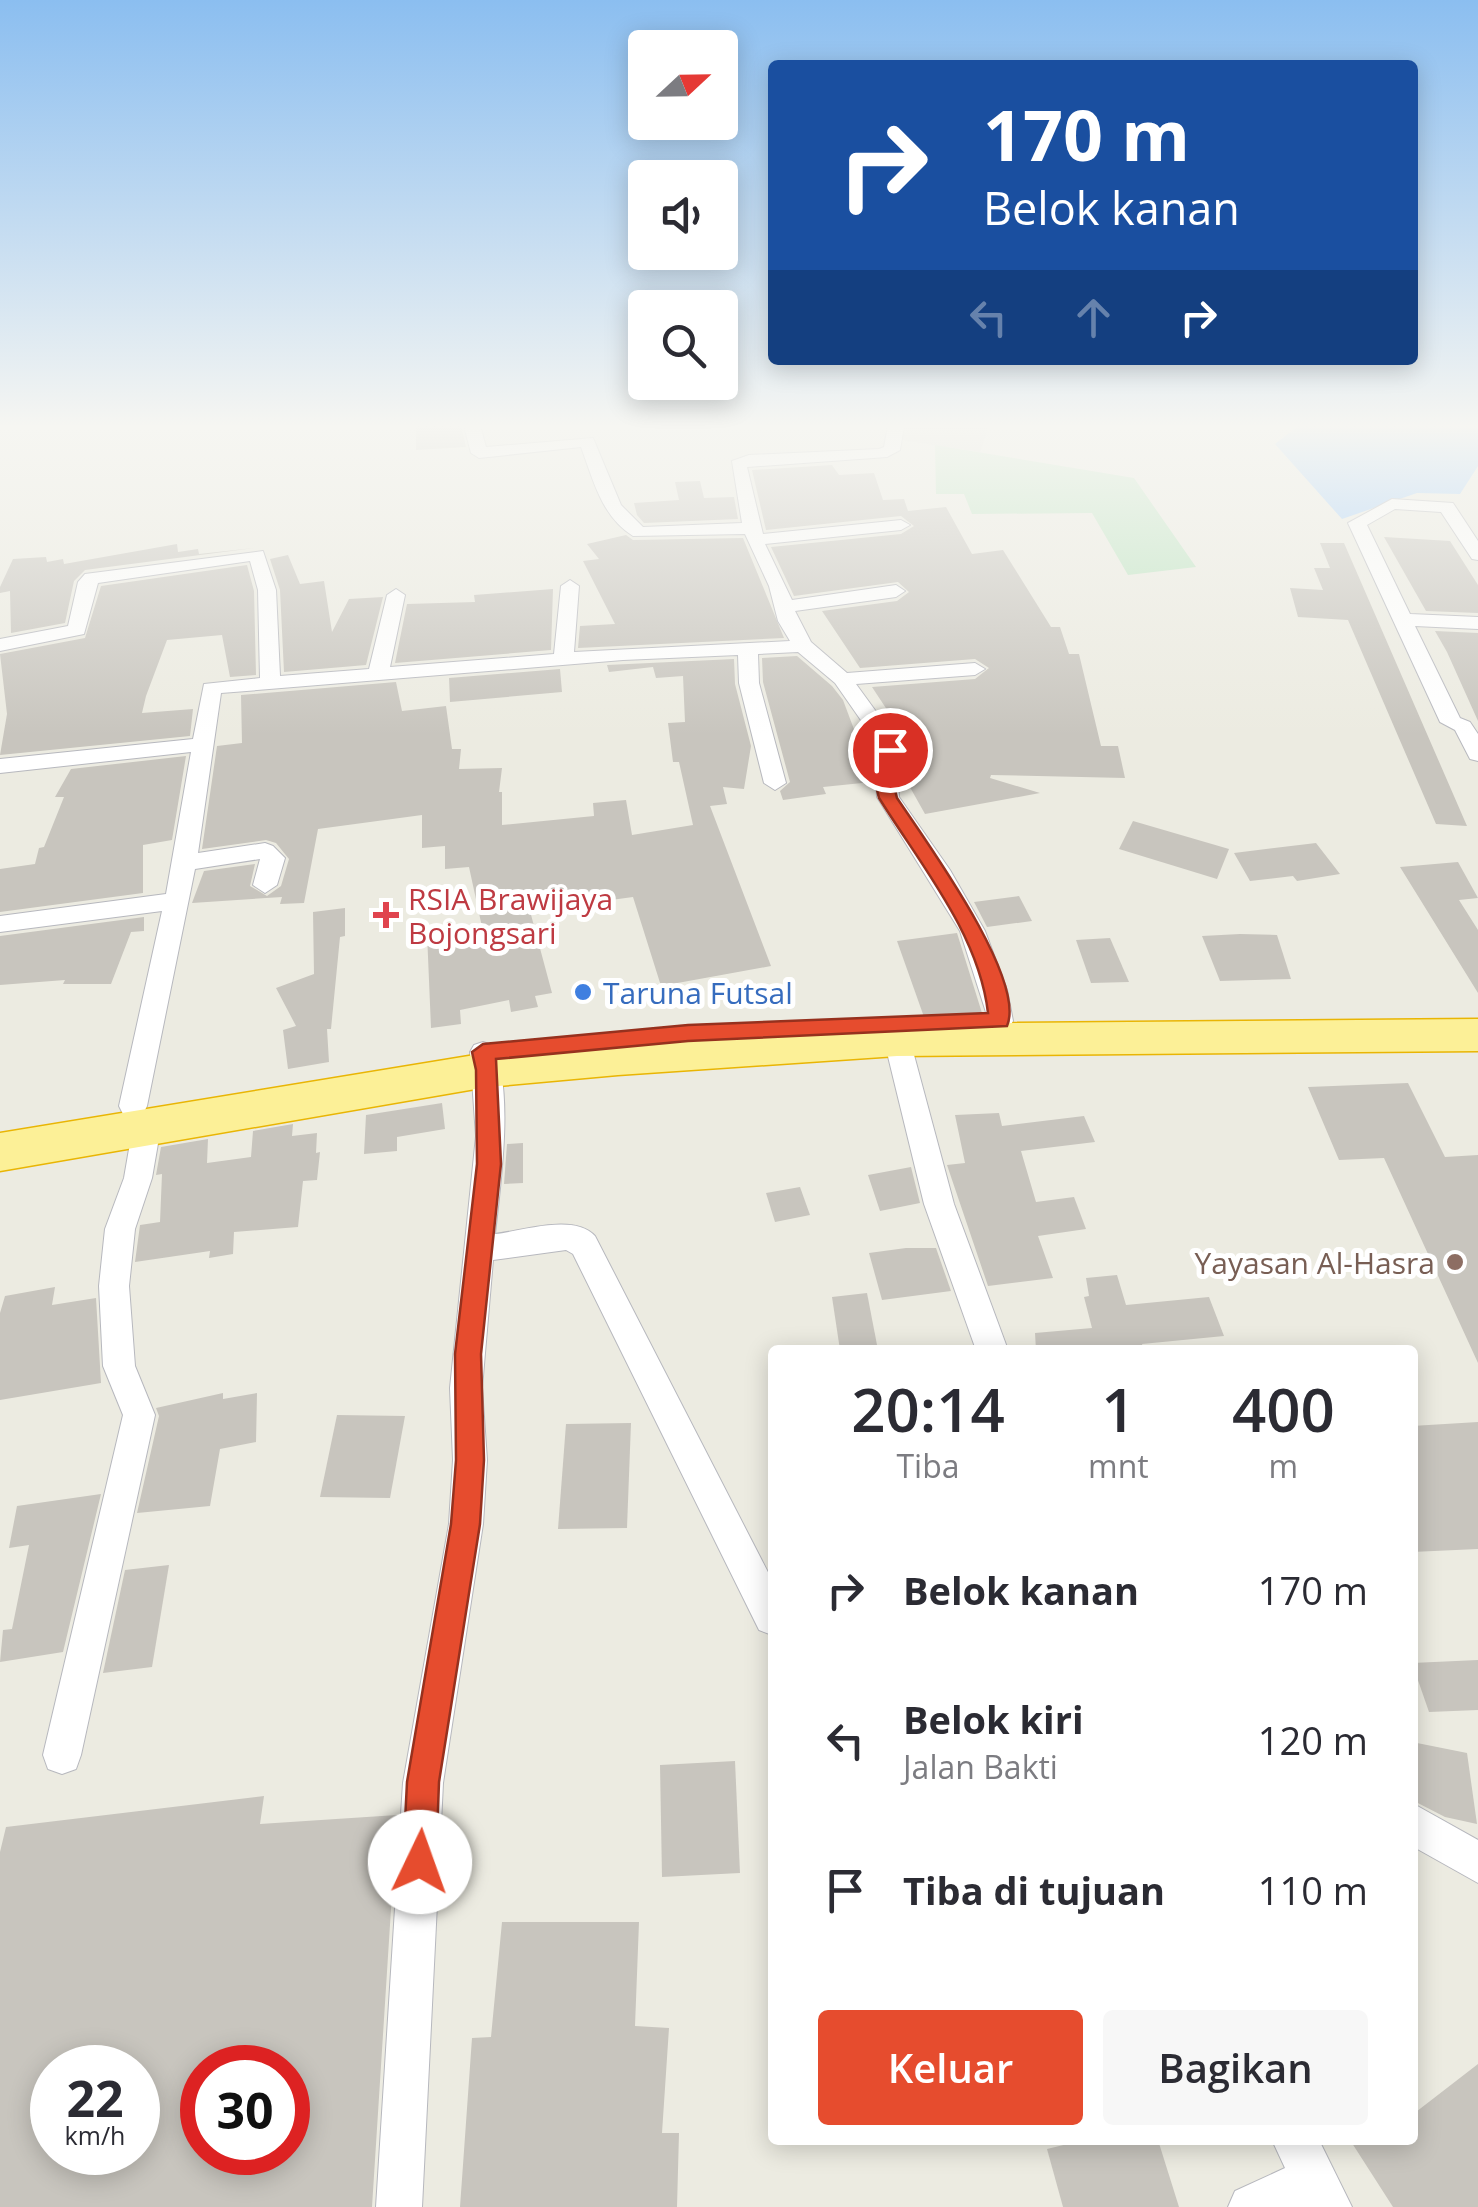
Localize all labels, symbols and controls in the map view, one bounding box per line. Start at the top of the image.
north arrow [628,30,738,140]
map controls [628,30,738,400]
text: 170 m [983,86,1190,182]
icon: right [818,100,948,230]
button: sound [628,160,738,270]
text: Belok kanan [983,177,1240,238]
button: search [628,290,738,400]
icon: left [961,290,1016,345]
icon: ahead [1066,290,1121,345]
icon: right [1171,290,1226,345]
pin [848,708,933,793]
icon: arrive [863,723,918,778]
place label: RSIA Brawijaya Bojongsari [408,878,613,953]
marker: RSIA Brawijaya Bojongsari [373,902,399,928]
place label: Taruna Futsal [603,972,793,1013]
marker: Taruna Futsal [572,981,594,1003]
place label: Yayasan Al-Hasra [1194,1242,1435,1283]
marker: Yayasan Al-Hasra [1444,1251,1466,1273]
text: 20:14 [851,1368,1005,1450]
text: 1 [1101,1368,1136,1450]
text: 400 [1232,1368,1335,1450]
text: Tiba [896,1444,960,1487]
text: mnt [1088,1444,1149,1487]
text: m [1269,1444,1298,1487]
icon: right [818,1563,873,1618]
text: Belok kanan [903,1564,1139,1616]
text: 170 m [1258,1564,1368,1616]
text: Belok kiri [903,1693,1084,1745]
icon: left [818,1713,873,1768]
text: 120 m [1258,1714,1368,1766]
text: Jalan Bakti [903,1745,1058,1788]
position arrow [368,1810,472,1914]
icon: arrive [818,1863,873,1918]
text: Tiba di tujuan [903,1864,1165,1916]
text: 110 m [1258,1864,1368,1916]
button: Keluar [818,2010,1083,2125]
button: Bagikan [1103,2010,1368,2125]
speed limit sign: 30 [180,2045,310,2175]
text: 22 [66,2064,124,2132]
text: km/h [65,2118,125,2152]

